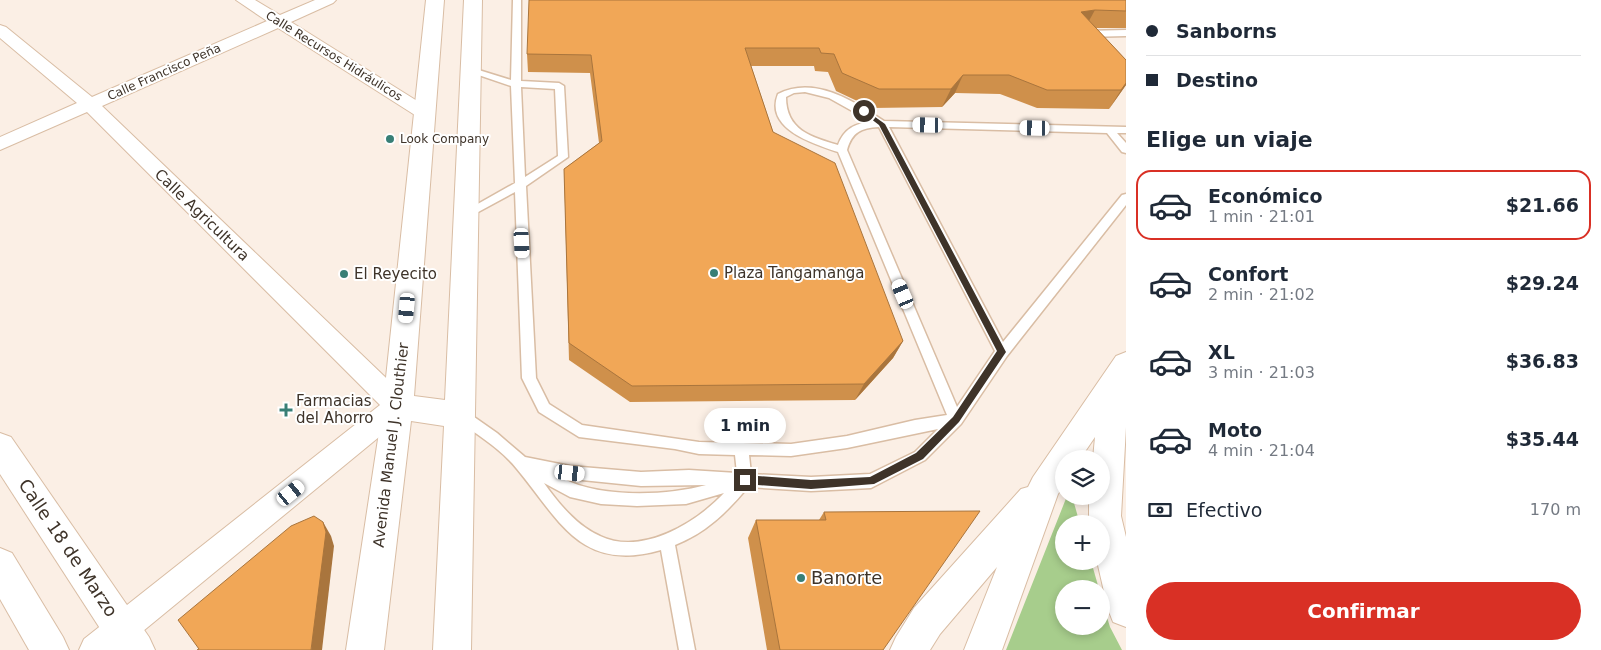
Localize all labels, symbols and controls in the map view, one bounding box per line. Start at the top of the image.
street label: Calle Recursos Hidráulicos [263,8,405,104]
text: Sanborns [1176,20,1277,42]
street label: Calle Francisco Peña [105,41,223,103]
text: Destino [1176,69,1258,91]
route start [853,100,875,122]
car [912,117,943,133]
car [1019,120,1050,136]
text: Elige un viaje [1146,127,1313,152]
place label: Look Company [400,132,489,146]
marker: Look Company [384,133,396,145]
street label: Calle Agricultura [151,165,253,265]
icon: car [1148,183,1193,228]
text: Económico [1208,185,1323,207]
text: $21.66 [1506,194,1579,216]
text: 1 min · 21:01 [1208,207,1315,226]
car [513,228,530,258]
icon: car [1148,261,1193,306]
text: Confort [1208,263,1288,285]
place label: Plaza Tangamanga [724,264,864,282]
place label: El Reyecito [354,265,437,283]
marker: Plaza Tangamanga [708,267,720,279]
marker: El Reyecito [338,268,350,280]
text: $29.24 [1506,272,1579,294]
car [890,277,915,311]
text: 2 min · 21:02 [1208,285,1315,304]
car [398,292,415,324]
icon: car [1148,339,1193,384]
street label: Avenida Manuel J. Clouthier [370,341,413,548]
text: XL [1208,341,1235,363]
text: $36.83 [1506,350,1579,372]
text: 3 min · 21:03 [1208,363,1315,382]
place label: Farmacias del Ahorro [296,392,374,427]
marker: Farmacias del Ahorro [280,404,292,416]
callout: 1 min [704,408,786,442]
text: 1 min [720,416,770,435]
icon: car [1148,417,1193,462]
text: Moto [1208,419,1262,441]
text: $35.44 [1506,428,1579,450]
text: 4 min · 21:04 [1208,441,1315,460]
map controls [1055,450,1110,635]
button: layers [1055,450,1110,505]
car [554,464,585,482]
route end [734,469,756,491]
street label: Calle 18 de Marzo [15,475,122,621]
car [274,478,307,508]
icon: cash [1146,496,1174,524]
text: Efectivo [1186,499,1262,521]
text: 170 m [1530,500,1581,519]
button: + [1055,515,1110,570]
place label: Banorte [811,567,882,588]
marker: Banorte [795,572,807,584]
button: − [1055,580,1110,635]
button: Confirmar [1146,582,1581,640]

